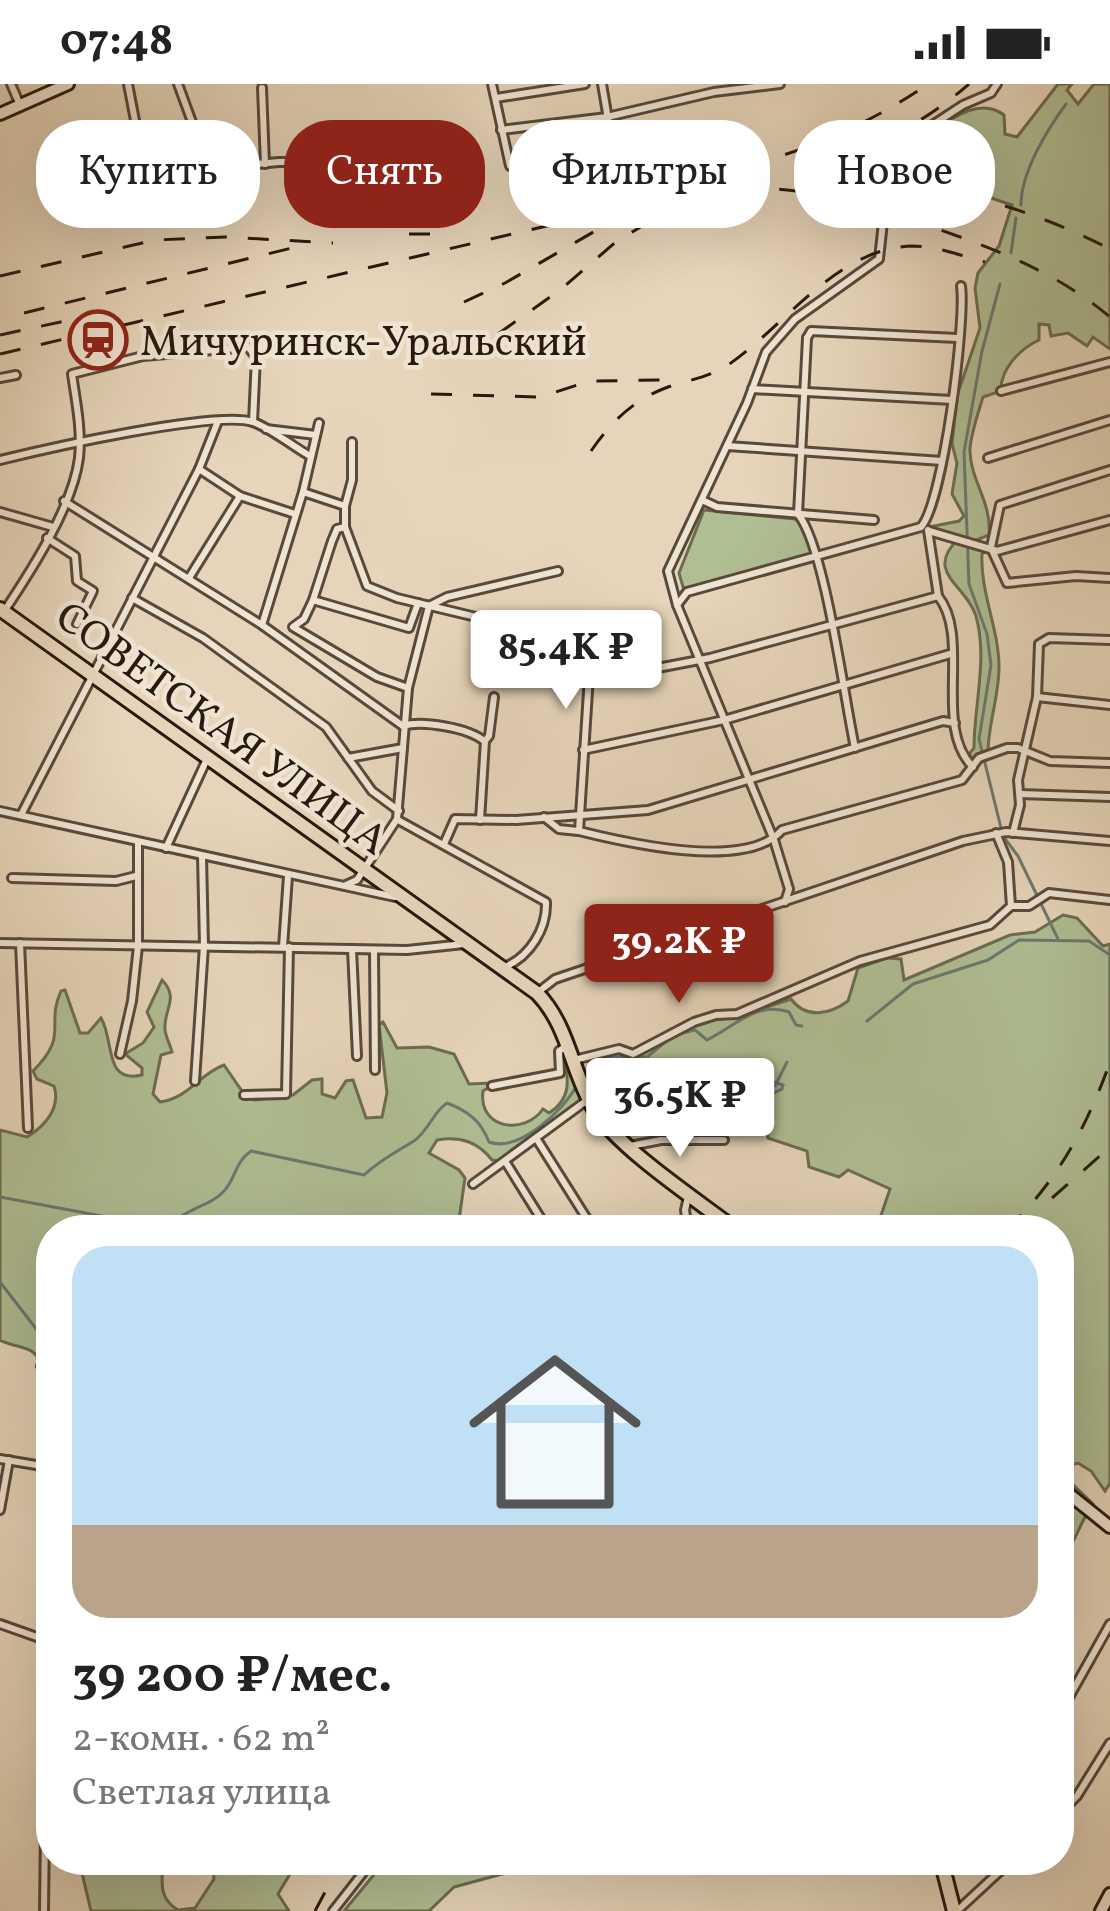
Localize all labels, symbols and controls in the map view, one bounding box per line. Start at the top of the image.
text: 07:48 [60,11,173,74]
chip: Купить [36,120,260,228]
chip: Снять [284,120,485,228]
chip: Фильтры [509,120,770,228]
chip: Новое [794,120,995,228]
station icon: Мичуринск-Уральский [67,309,129,371]
place label: Мичуринск-Уральский [140,315,587,374]
street label: СОВЕТСКАЯ УЛИЦА [42,590,399,872]
pin: 85.4K ₽ [455,610,677,712]
text: 85.4K ₽ [498,622,634,676]
pin: 39.2K ₽ [568,904,790,1006]
text: 39.2K ₽ [612,916,746,970]
pin: 36.5K ₽ [569,1058,791,1160]
text: 36.5K ₽ [613,1070,747,1124]
icon: home [447,1324,663,1540]
text: 39 200 ₽/мес. [72,1642,392,1713]
text: 2-комн. · 62 m² [72,1713,330,1767]
text: Светлая улица [72,1767,331,1821]

